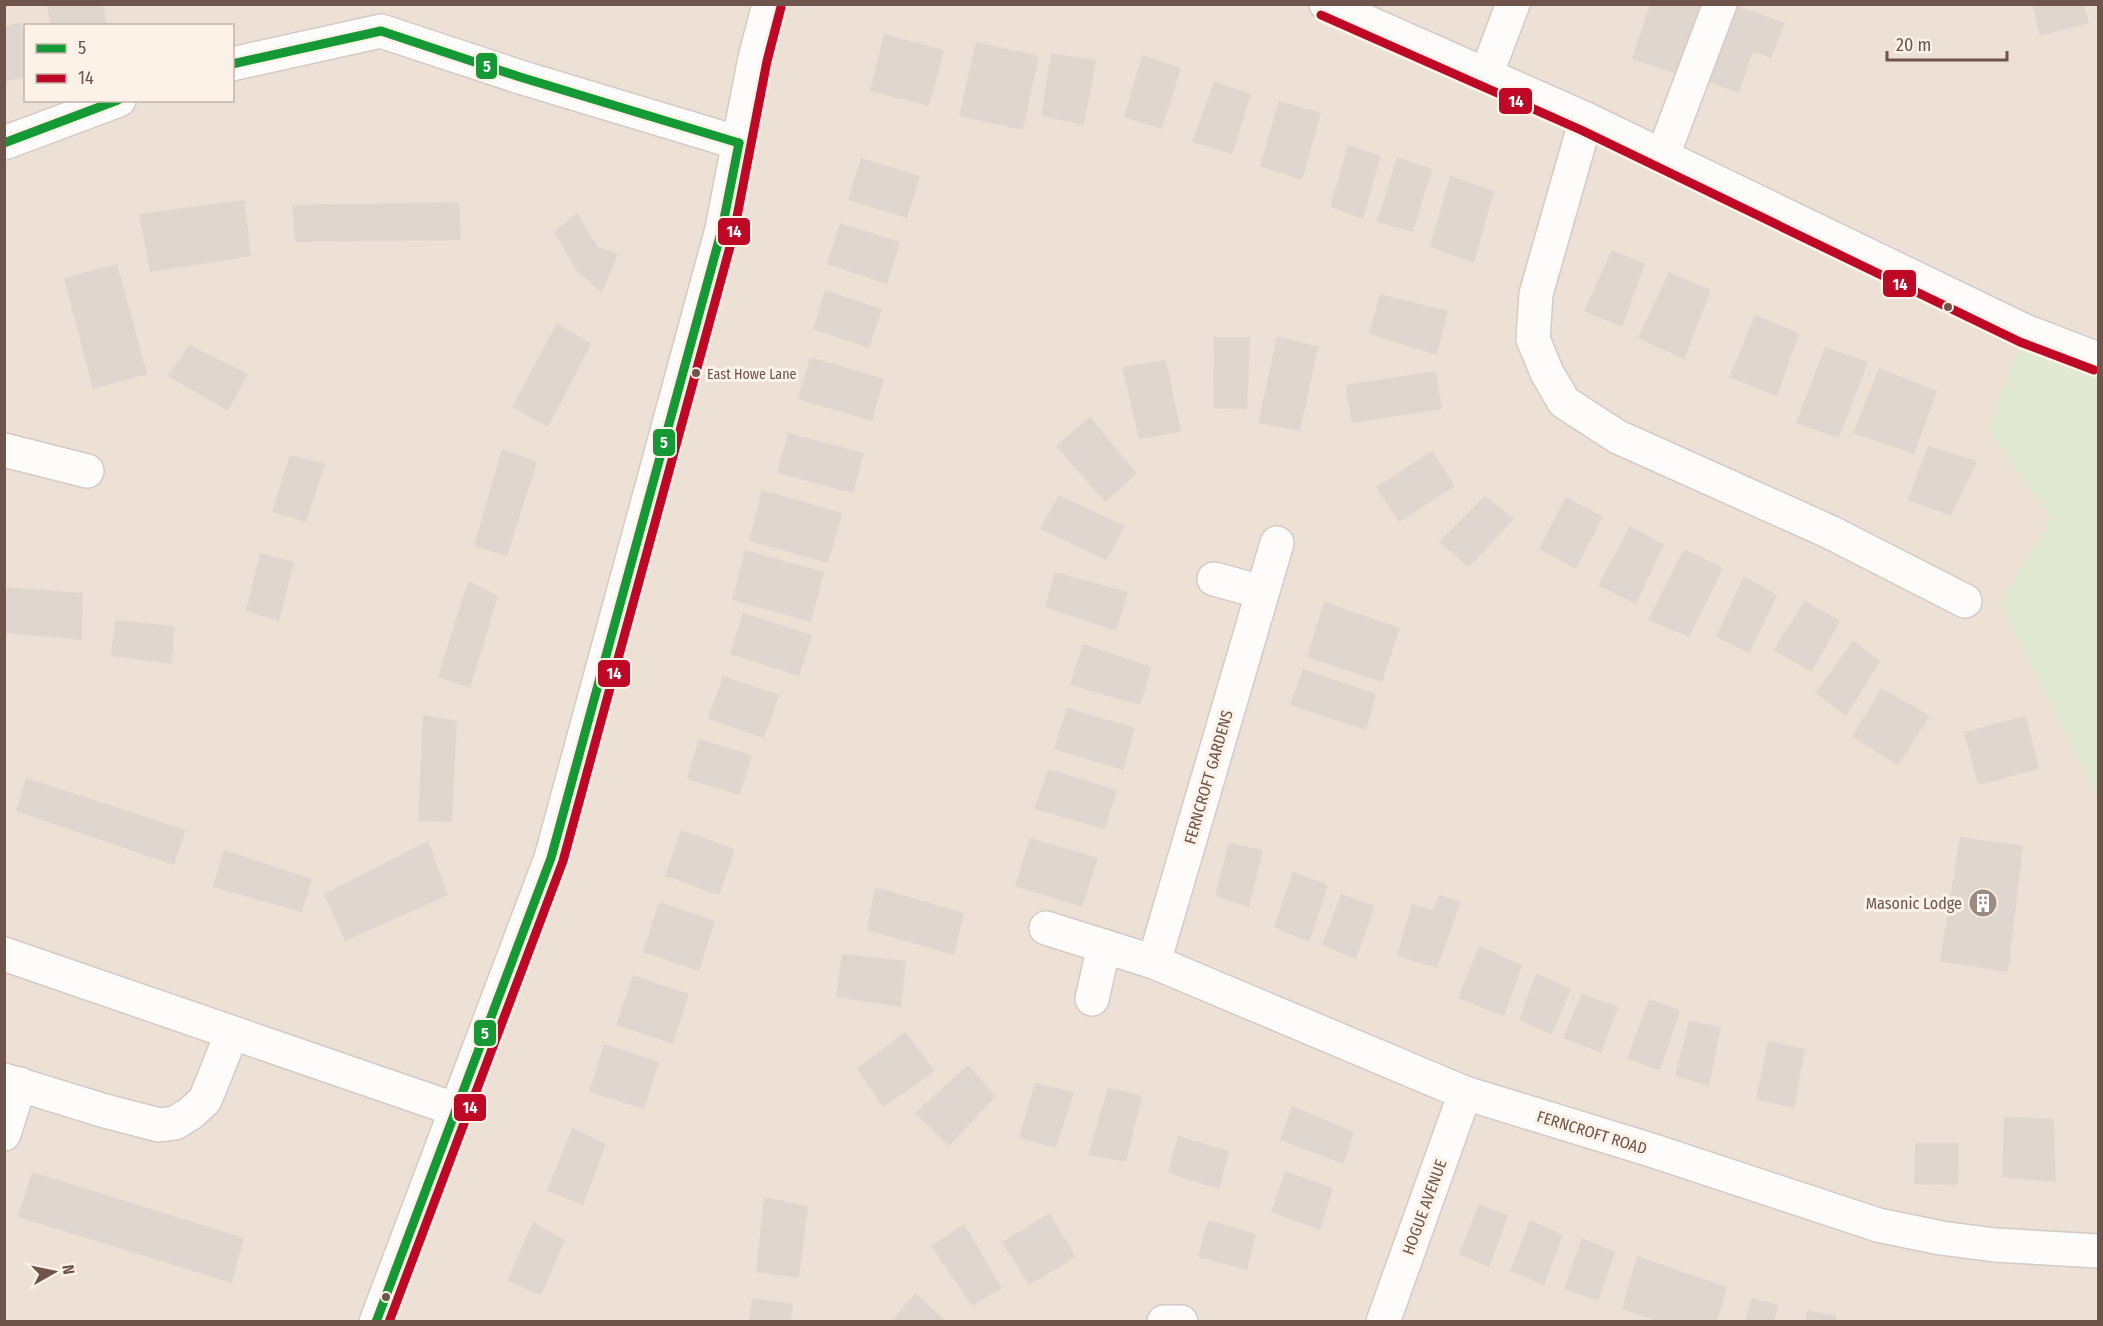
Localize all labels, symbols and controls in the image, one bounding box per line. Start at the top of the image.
legend [24,24,234,102]
scale bar [1887,24,2007,62]
text: 20 m [1896,34,1931,56]
text: 5 [78,37,86,59]
line badge: 5 [475,52,498,80]
text: 5 [483,57,491,76]
text: 14 [78,67,94,89]
line badge: 14 [1498,87,1533,115]
text: 14 [1509,92,1524,111]
line badge: 14 [717,217,751,246]
text: 14 [727,222,742,241]
line badge: 14 [1882,269,1917,298]
text: 14 [1893,275,1908,294]
unlabelled marker [1942,301,1954,313]
place label: East Howe Lane [707,366,797,383]
marker: East Howe Lane [690,367,702,379]
line badge: 5 [652,428,676,457]
text: 5 [660,433,668,452]
line badge: 14 [597,659,631,688]
text: 14 [607,664,622,683]
street label: FERNCROFT GARDENS [1180,708,1237,846]
building icon: Masonic Lodge [1967,887,1999,919]
place label: Masonic Lodge [1866,894,1962,913]
line badge: 5 [473,1019,497,1047]
text: 5 [481,1024,489,1043]
line badge: 14 [453,1093,487,1122]
text: 14 [463,1098,478,1117]
street label: FERNCROFT ROAD [1535,1107,1649,1158]
street label: HOGUE AVENUE [1398,1157,1451,1257]
north arrow [24,1242,84,1302]
text: N [58,1264,78,1276]
unlabelled marker [380,1291,392,1303]

